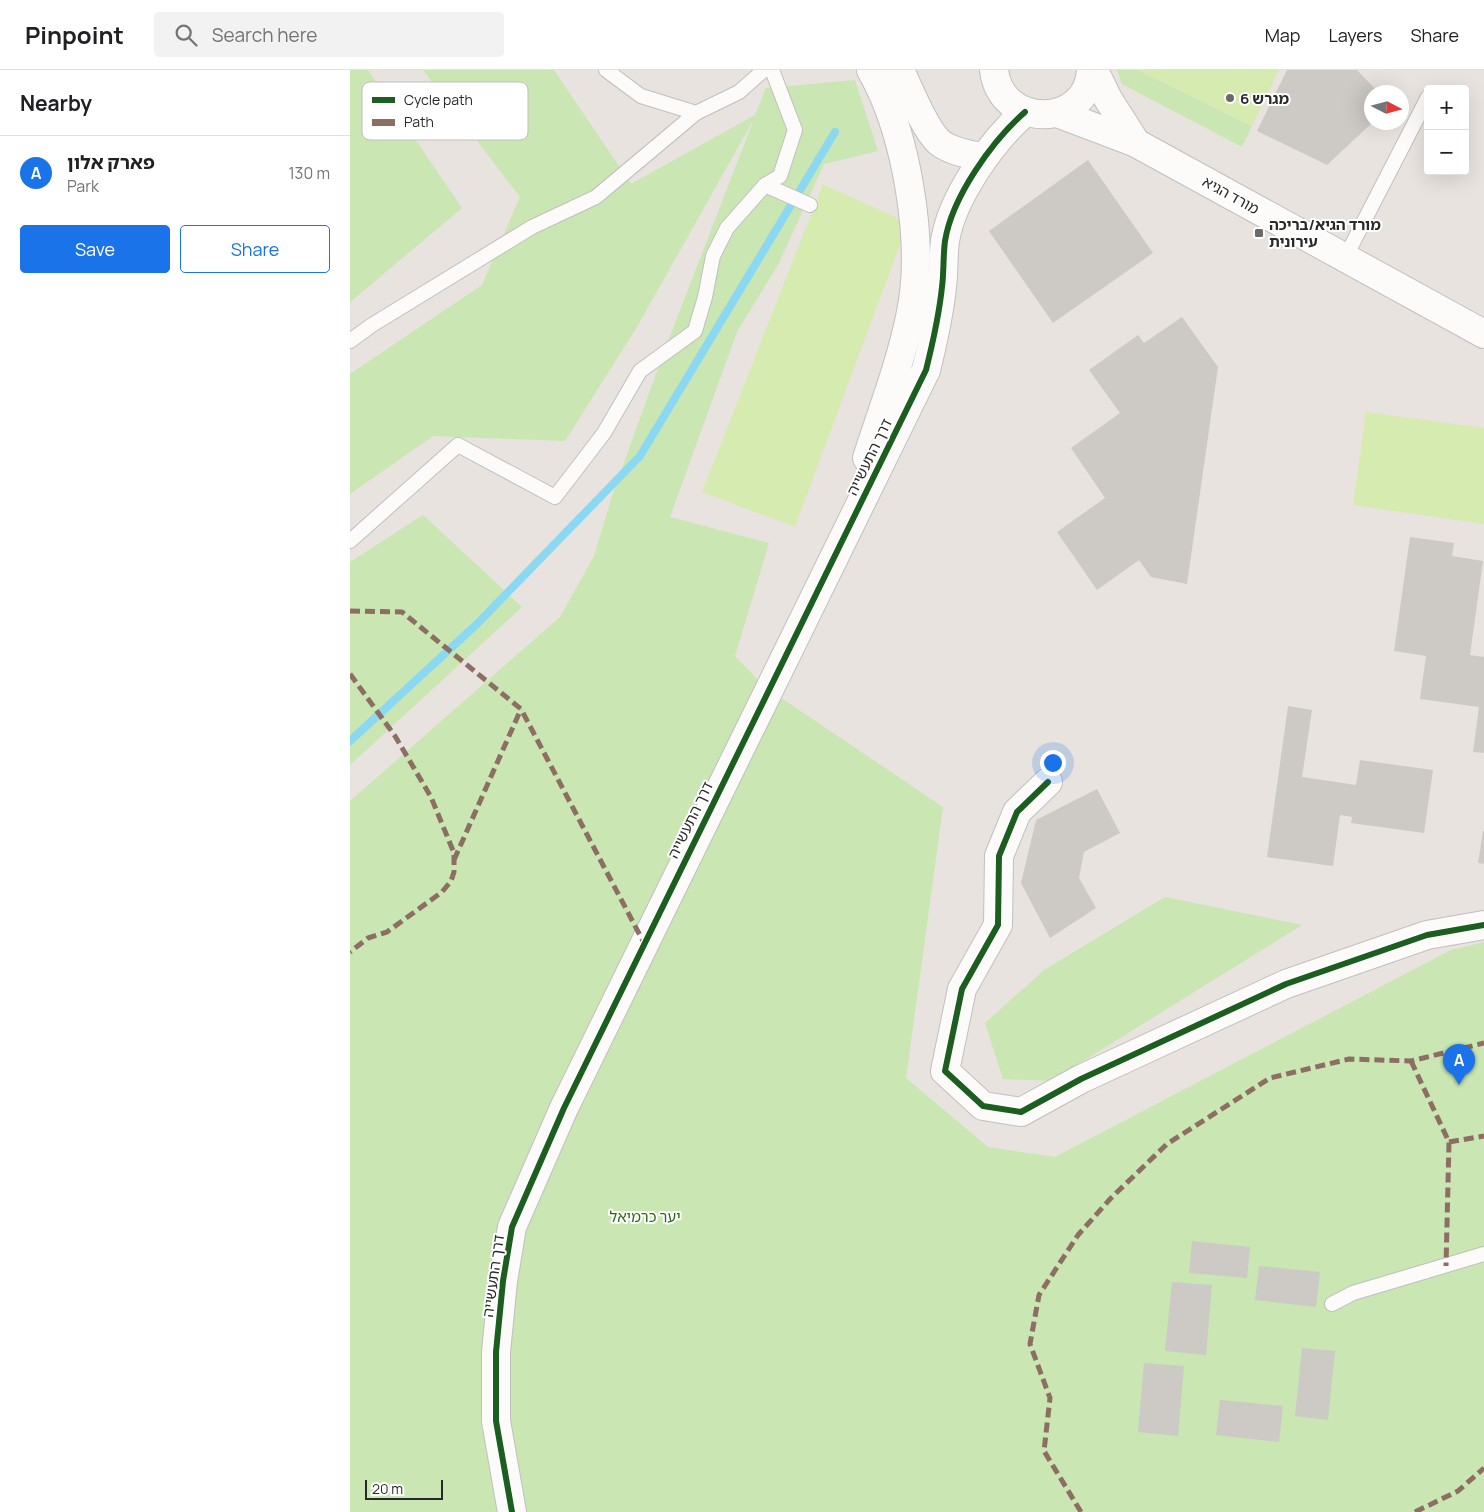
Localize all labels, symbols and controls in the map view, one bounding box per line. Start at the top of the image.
search box [154,12,504,57]
text: Pinpoint [25,18,124,51]
icon: search [172,21,200,49]
text: Search here [212,22,317,48]
text: Map [1265,23,1300,47]
text: Layers [1328,23,1382,47]
text: Share [1410,23,1459,47]
legend [362,82,528,140]
north arrow [1364,85,1409,130]
map controls [1424,85,1469,175]
button: + [1424,85,1469,130]
place label: מגרש 6 [1240,88,1289,109]
text: Nearby [20,89,92,117]
text: Cycle path [404,90,473,109]
marker: מגרש 6 [1224,92,1236,104]
text: Path [404,112,434,131]
button: − [1424,130,1469,175]
text: פארק אלון [67,149,155,175]
text: A [31,162,41,184]
text: 130 m [288,162,330,184]
street label: מורד הגיא [1199,171,1263,219]
text: Park [67,175,99,197]
place label: מורד הגיא/בריכה עירונית [1269,214,1381,252]
button: Save [20,225,170,273]
button: Share [180,225,330,273]
marker: מורד הגיא/בריכה עירונית [1253,227,1265,239]
street label: דרך התעשייה [841,415,897,499]
your location [1040,750,1066,776]
street label: דרך התעשייה [662,778,718,862]
pin: A [1443,1044,1475,1085]
park label: יער כרמיאל [609,1206,681,1227]
street label: דרך התעשייה [477,1233,509,1319]
scale bar [365,1477,442,1500]
text: 20 m [372,1479,403,1498]

